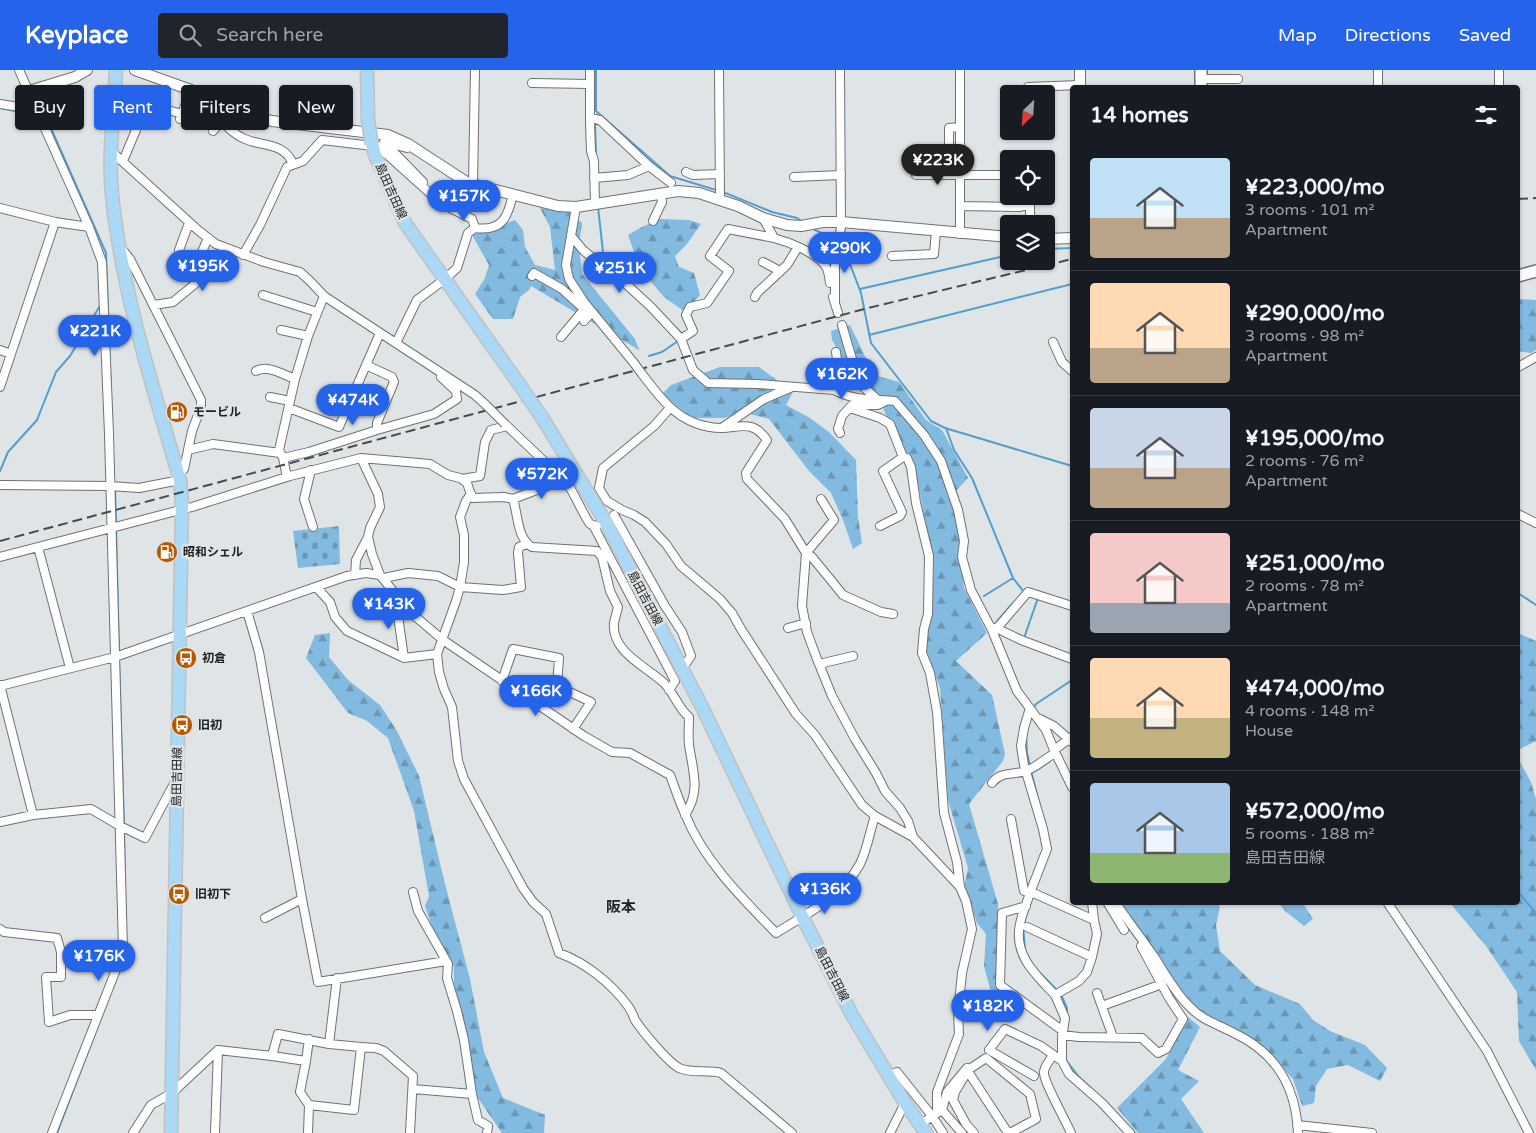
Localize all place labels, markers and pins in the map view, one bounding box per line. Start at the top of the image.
pin: ¥223K [903,144,973,186]
pin: ¥157K [429,180,499,222]
pin: ¥290K [810,232,880,274]
pin: ¥195K [168,250,238,292]
pin: ¥251K [585,252,655,294]
pin: ¥221K [60,314,130,357]
pin: ¥162K [807,358,877,400]
pin: ¥474K [318,384,388,426]
fuel station icon: モービル [165,400,189,424]
place label: モービル [193,405,241,419]
pin: ¥572K [507,458,577,500]
fuel station icon: 昭和シェル [155,540,179,564]
place label: 昭和シェル [183,545,243,559]
pin: ¥143K [354,588,424,630]
bus stop icon: 初倉 [174,646,198,670]
place label: 初倉 [202,651,226,665]
pin: ¥166K [501,674,571,717]
bus stop icon: 旧初 [170,713,194,737]
place label: 旧初 [198,718,222,732]
pin: ¥136K [790,872,860,915]
bus stop icon: 旧初下 [167,882,191,906]
place label: 旧初下 [195,887,231,901]
pin: ¥176K [64,940,134,982]
pin: ¥182K [953,990,1023,1032]

